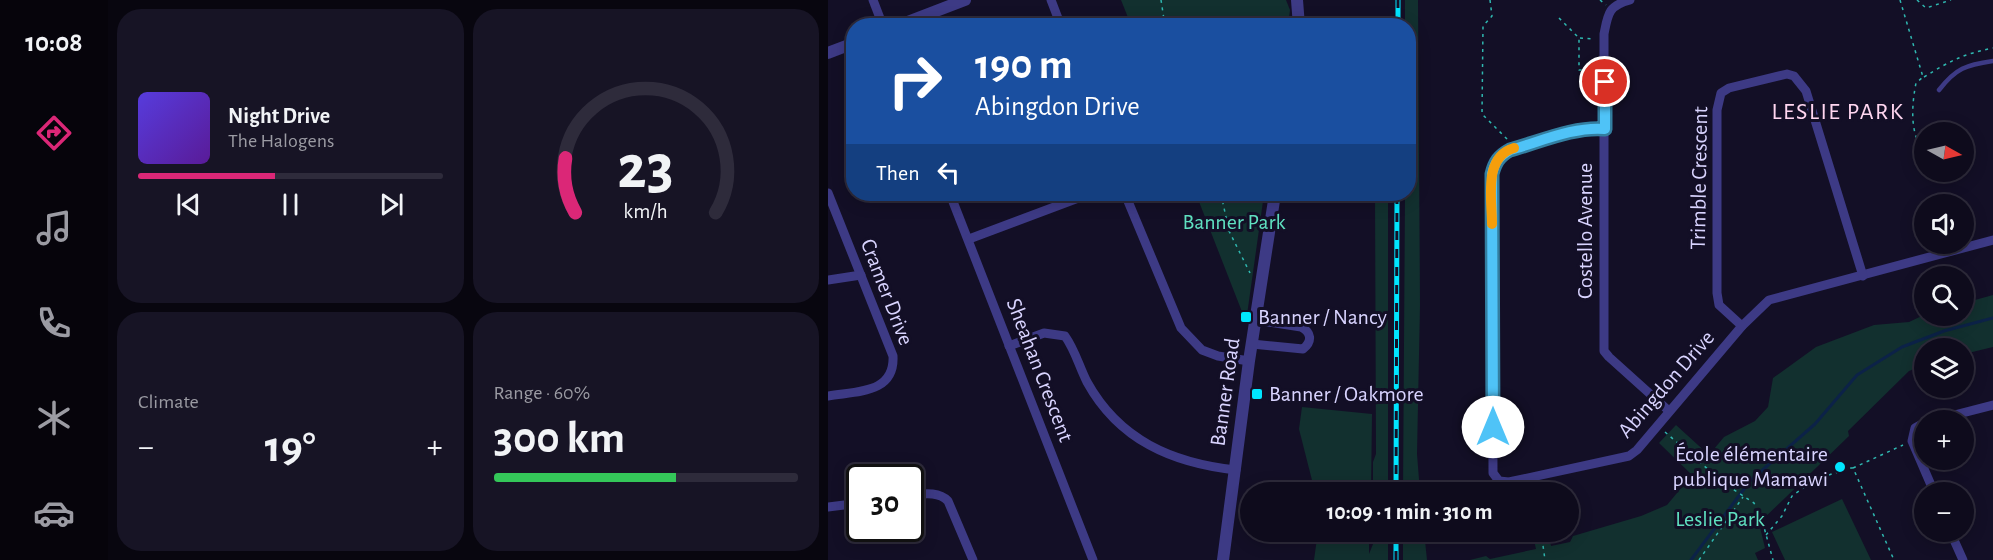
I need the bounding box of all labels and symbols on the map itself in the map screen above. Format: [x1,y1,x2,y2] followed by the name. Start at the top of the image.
[1579,56,1630,107] pin
[1772,100,1904,124] district label: LESLIE PARK
[1687,106,1711,250] street label: Trimble Crescent
[1914,122,1974,182] north arrow
[1574,163,1596,299] street label: Costello Avenue
[1182,211,1286,233] park label: Banner Park
[857,236,917,348] street label: Cramer Drive
[1003,295,1077,445] street label: Sheahan Crescent
[1258,306,1387,328] place label: Banner / Nancy
[1239,310,1253,324] marker: Banner / Nancy
[1614,326,1718,442] street label: Abingdon Drive
[1207,337,1243,447] street label: Banner Road
[1269,383,1424,405] place label: Banner / Oakmore
[1250,387,1264,401] marker: Banner / Oakmore
[1461,395,1525,459] position arrow
[1673,442,1828,490] place label: École élémentaire publique Mamawi
[1833,460,1847,474] marker: École élémentaire publique Mamawi
[846,464,924,542] speed limit sign: 30
[1675,508,1765,530] park label: Leslie Park

